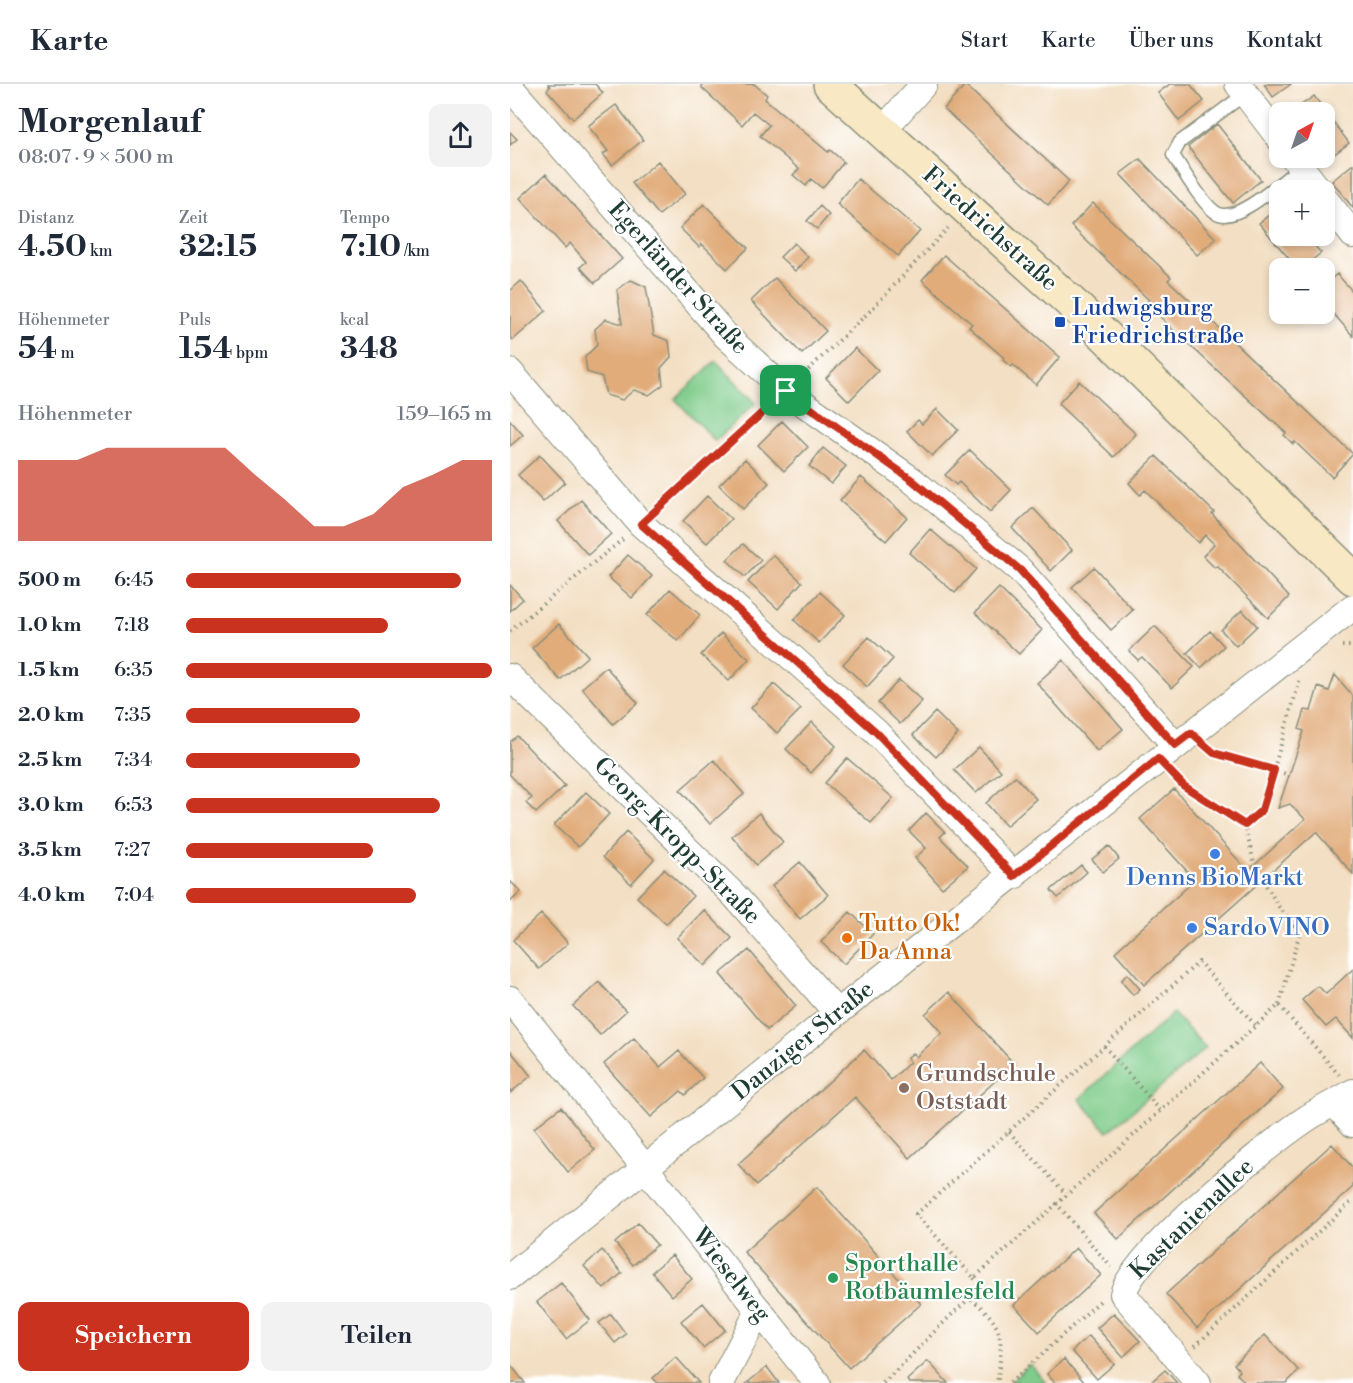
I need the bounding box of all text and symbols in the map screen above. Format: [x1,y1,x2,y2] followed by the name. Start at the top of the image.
[30,24,108,59] text: Karte
[961,28,1008,54] text: Start
[1041,28,1096,54] text: Karte
[1129,28,1214,54] text: Über uns
[1247,28,1323,54] text: Kontakt
[18,102,201,143] text: Morgenlauf
[1269,102,1335,168] north arrow
[1269,102,1335,324] map controls
[429,104,492,167] button: share
[18,145,174,170] text: 08:07 · 9 × 500 m
[916,160,1064,298] street label: Friedrichstraße
[1269,180,1335,246] button: +
[601,195,755,361] street label: Egerländer Straße
[18,208,74,228] text: Distanz
[179,208,208,228] text: Zeit
[340,208,390,228] text: Tempo
[18,228,87,266] text: 4.50
[179,228,257,266] text: 32:15
[340,228,401,266] text: 7:10
[87,241,112,261] text: km
[401,241,430,261] text: /km
[1269,258,1335,324] button: −
[1072,293,1244,351] place label: Ludwigsburg Friedrichstraße
[18,310,110,330] text: Höhenmeter
[179,310,211,330] text: Puls
[340,310,369,330] text: kcal
[1053,315,1067,329] marker: Ludwigsburg Friedrichstraße
[18,330,57,368] text: 54
[179,330,233,368] text: 154
[340,330,398,368] text: 348
[57,343,75,363] text: m
[233,343,268,363] text: bpm
[760,365,811,416] pin
[769,374,802,407] icon: arrive
[18,402,132,427] text: Höhenmeter
[397,402,492,427] text: 159–165 m
[18,568,81,593] text: 500 m
[114,568,154,593] text: 6:45
[18,613,82,638] text: 1.0 km
[114,613,149,638] text: 7:18
[18,658,79,683] text: 1.5 km
[114,658,153,683] text: 6:35
[18,703,84,728] text: 2.0 km
[114,703,151,728] text: 7:35
[18,748,82,773] text: 2.5 km
[114,748,152,773] text: 7:34
[587,751,767,931] street label: Georg-Kropp-Straße
[18,793,84,818] text: 3.0 km
[114,793,153,818] text: 6:53
[18,838,82,863] text: 3.5 km
[114,838,150,863] text: 7:27
[1208,847,1222,861] marker: Denns BioMarkt
[1126,863,1304,893] place label: Denns BioMarkt
[18,883,85,908] text: 4.0 km
[114,883,154,908] text: 7:04
[859,909,960,967] place label: Tutto Ok! Da Anna
[1204,913,1330,943] place label: SardoVINO
[1185,921,1199,935] marker: SardoVINO
[840,931,854,945] marker: Tutto Ok! Da Anna
[726,974,880,1108] street label: Danziger Straße
[916,1059,1056,1117] place label: Grundschule Oststadt
[897,1081,911,1095] marker: Grundschule Oststadt
[1123,1152,1261,1286] street label: Kastanienallee
[684,1221,778,1329] street label: Wieselweg
[845,1249,1015,1307] place label: Sporthalle Rotbäumlesfeld
[826,1271,840,1285] marker: Sporthalle Rotbäumlesfeld
[18,1302,249,1371] button: Speichern
[261,1302,492,1371] button: Teilen

